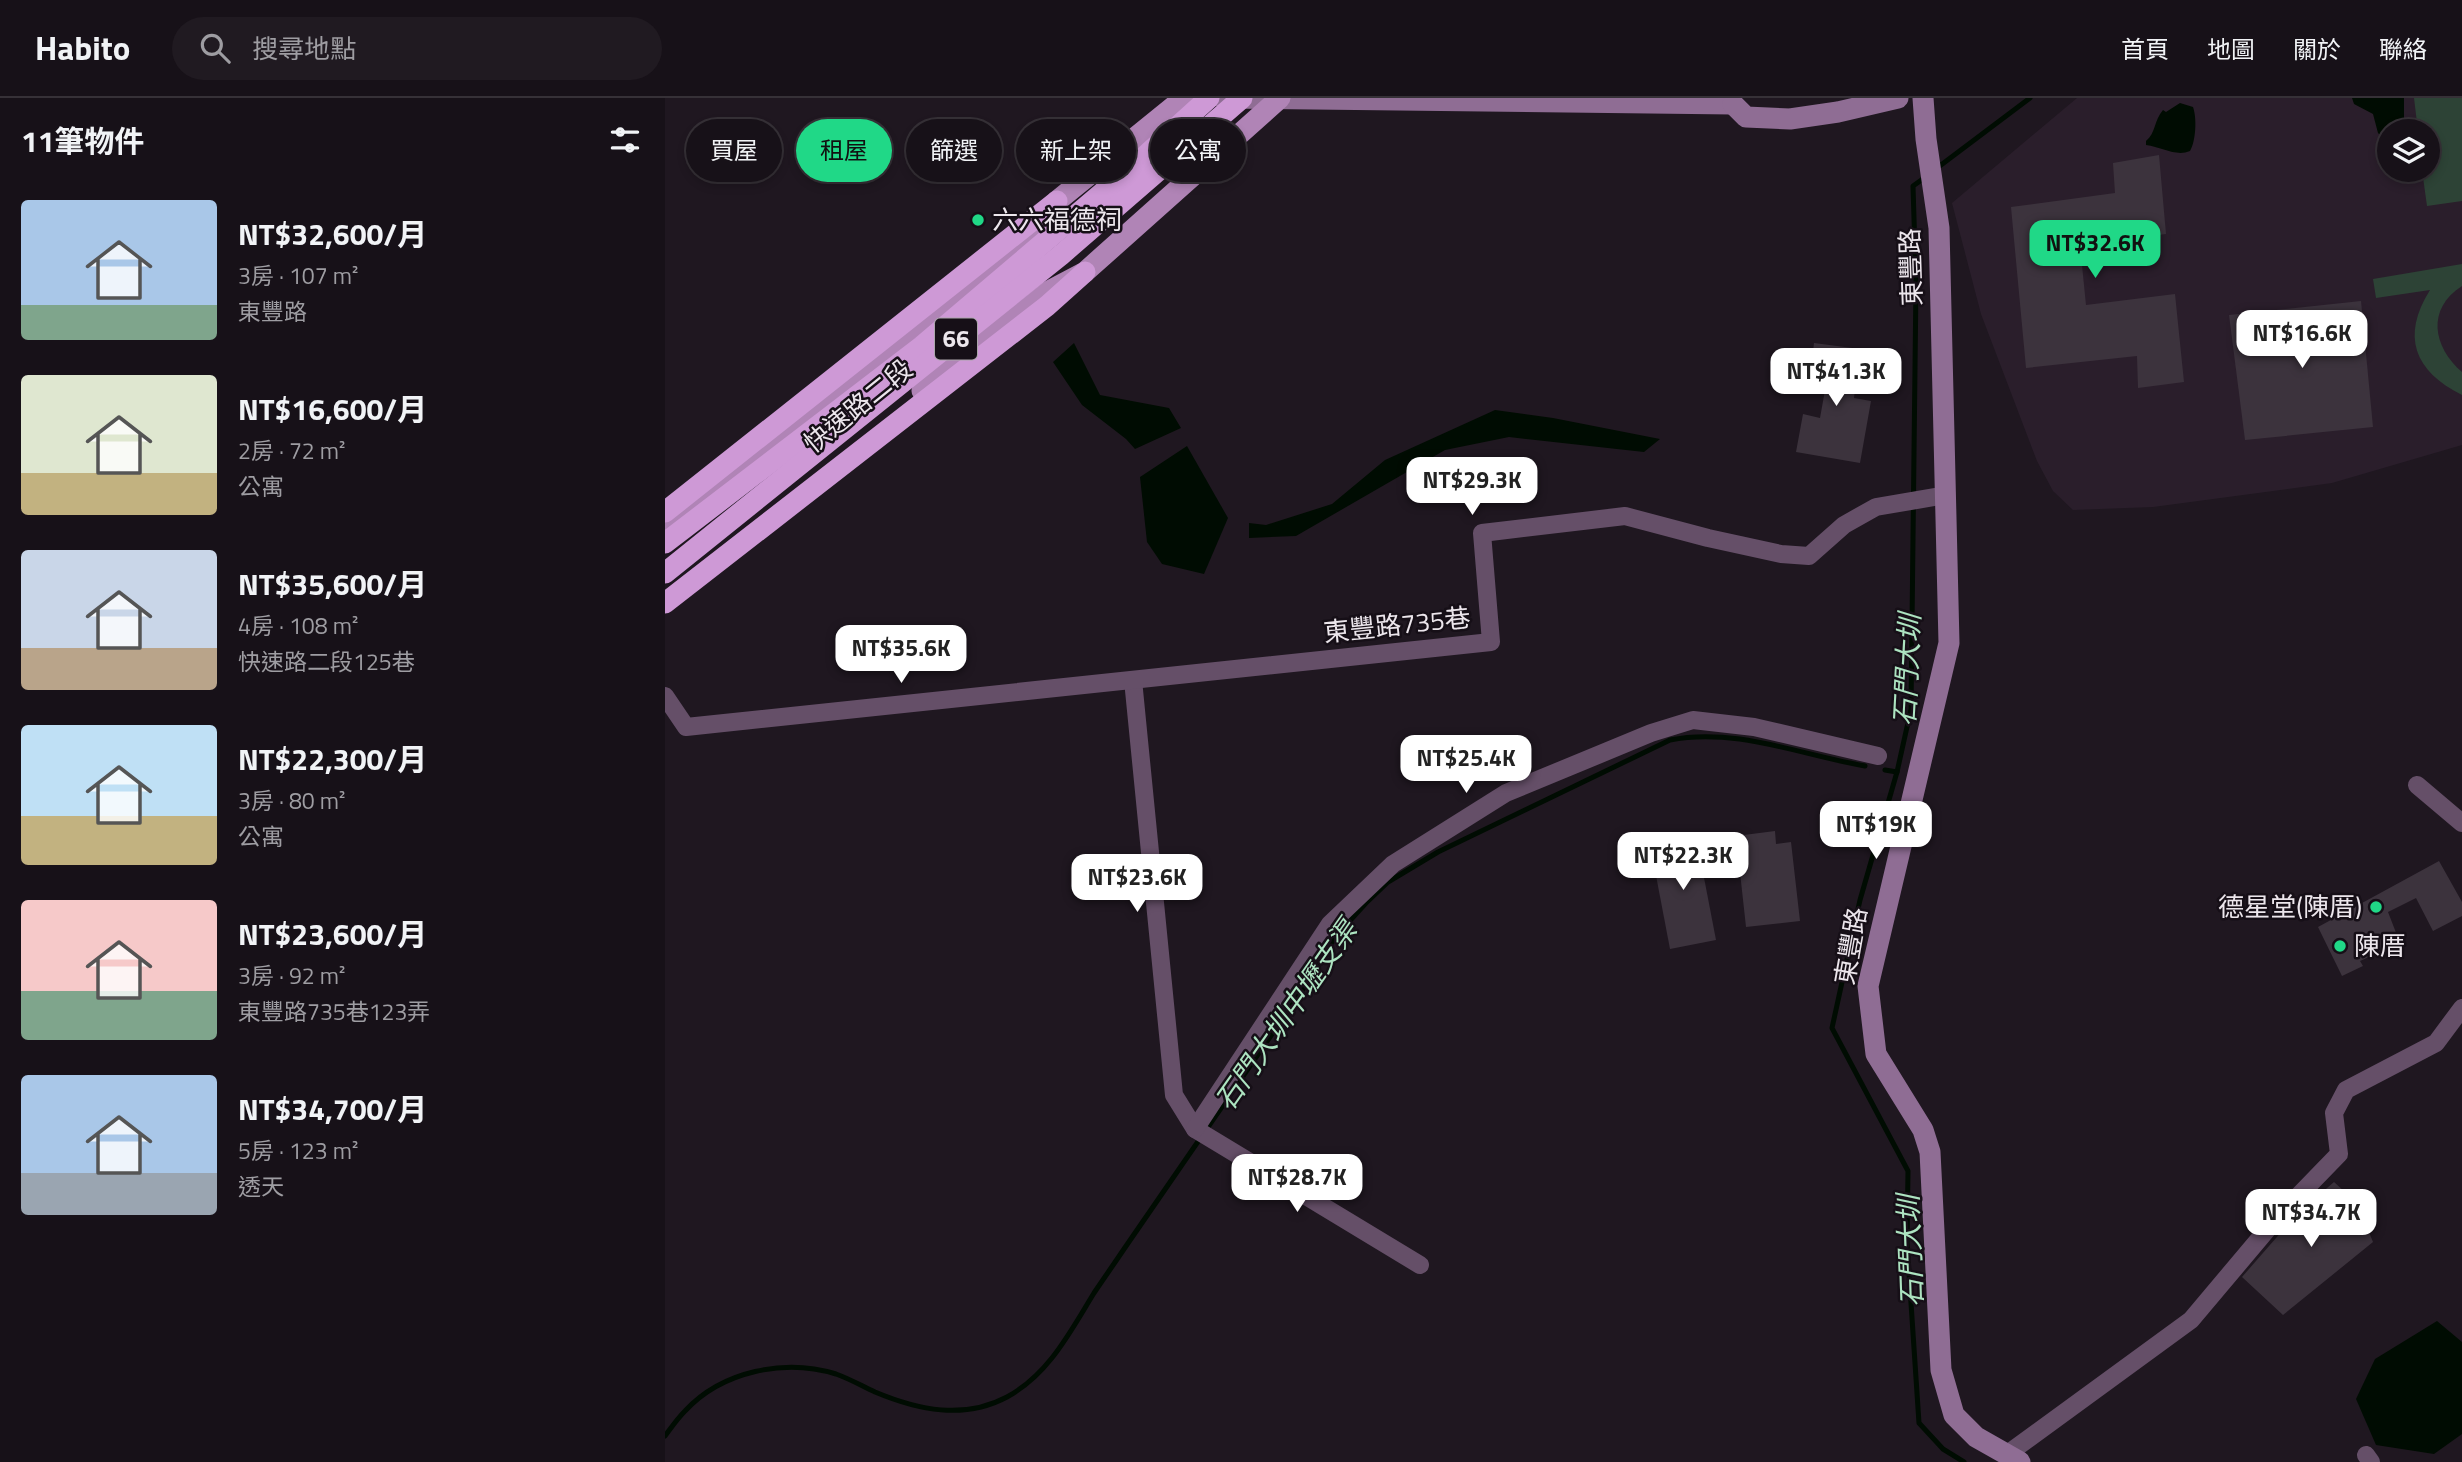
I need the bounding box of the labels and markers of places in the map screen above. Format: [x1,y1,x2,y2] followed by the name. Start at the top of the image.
[992,200,1122,239] place label: 六六福德祠
[970,212,986,228] marker: 六六福德祠
[2023,220,2167,280] pin: NT$32.6K
[2230,310,2374,370] pin: NT$16.6K
[1764,348,1908,408] pin: NT$41.3K
[1400,458,1544,517] pin: NT$29.3K
[829,626,973,685] pin: NT$35.6K
[1394,736,1538,795] pin: NT$25.4K
[1819,802,1933,861] pin: NT$19K
[1611,832,1755,892] pin: NT$22.3K
[1065,854,1209,914] pin: NT$23.6K
[2218,887,2362,926] place label: 德星堂(陳厝)
[2368,899,2384,915] marker: 德星堂(陳厝)
[2354,926,2406,965] place label: 陳厝
[2332,938,2348,954] marker: 陳厝
[1225,1154,1369,1214] pin: NT$28.7K
[2239,1190,2383,1249] pin: NT$34.7K

